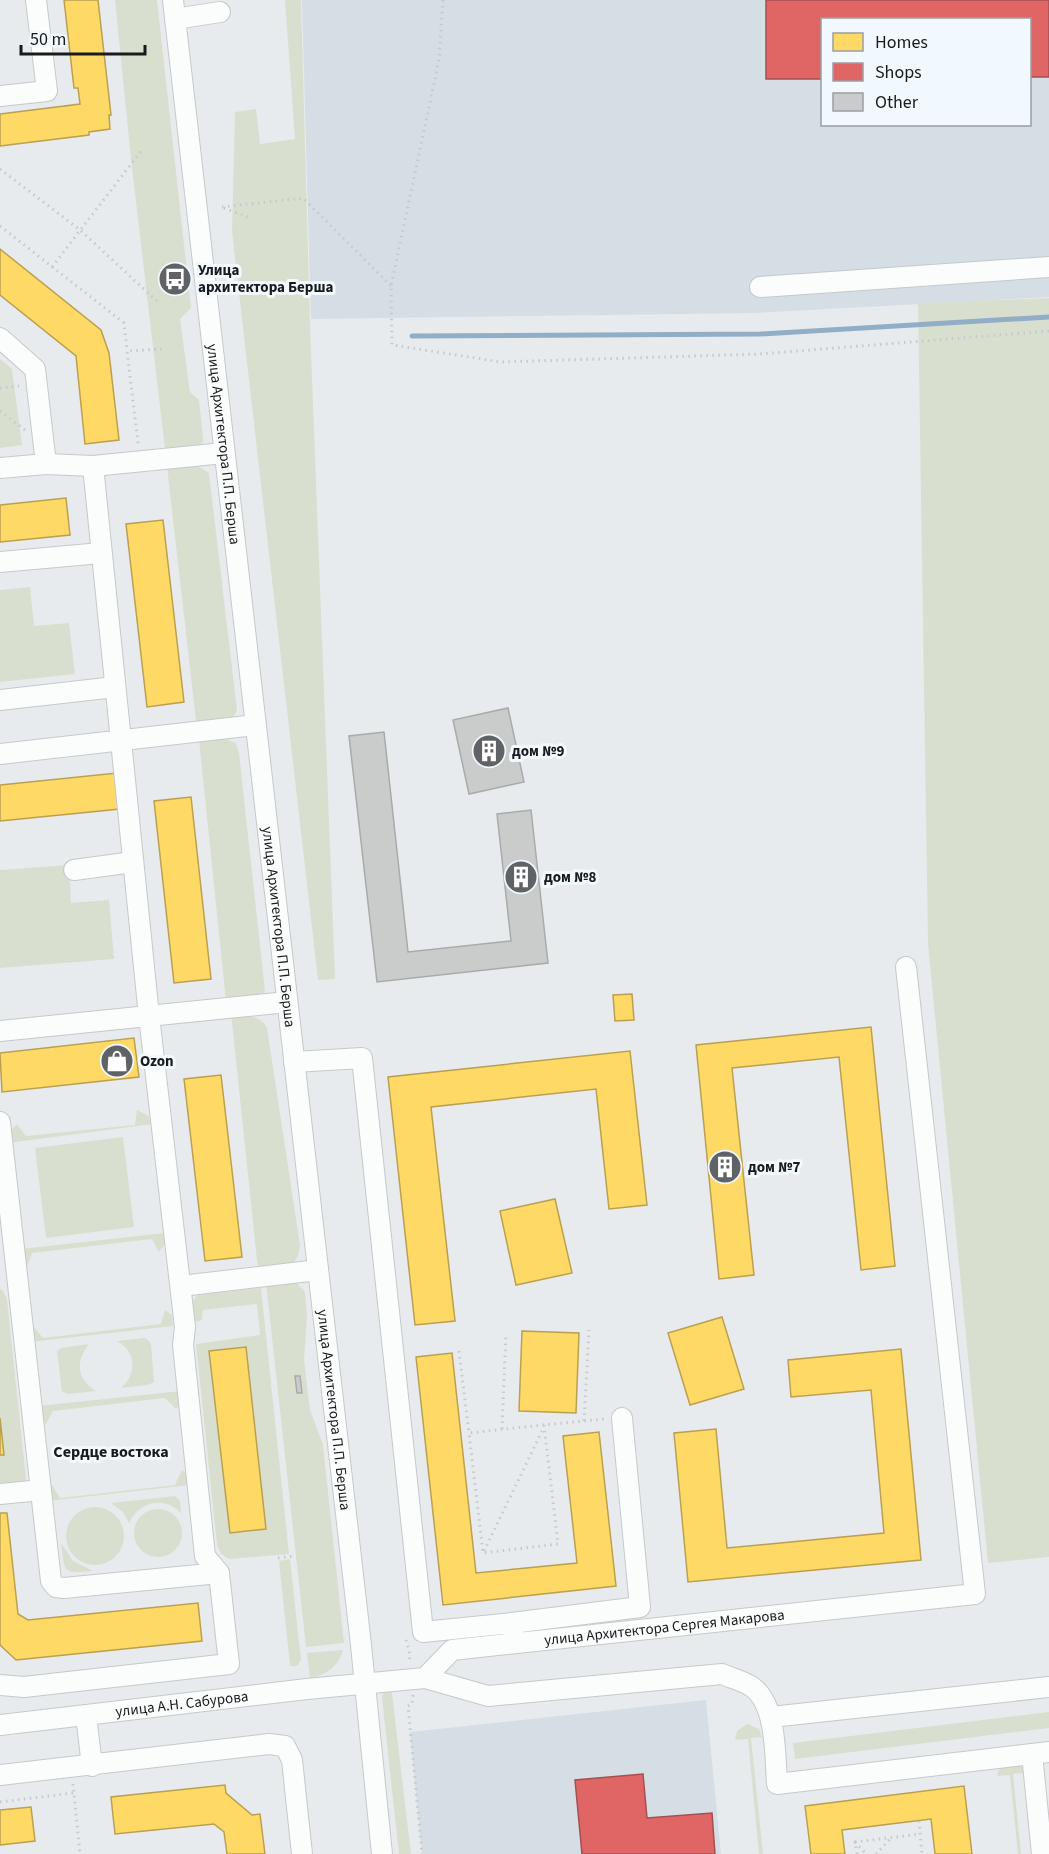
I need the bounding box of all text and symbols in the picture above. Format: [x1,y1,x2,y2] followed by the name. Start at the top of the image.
[21,18,146,56] scale bar
[821,18,1031,126] legend
[30,27,66,52] text: 50 m
[875,30,928,55] text: Homes
[875,60,922,85] text: Shops
[875,90,919,115] text: Other
[198,260,333,298] place label: Улица архитектора Берша
[157,261,193,297] bus stop icon: Улица архитектора Берша
[201,343,245,546] street label: улица Архитектора П.П. Берша
[471,733,507,769] building icon: дом №9
[512,741,564,762] place label: дом №9
[257,826,300,1028] street label: улица Архитектора П.П. Берша
[503,859,539,895] building icon: дом №8
[544,867,596,888] place label: дом №8
[99,1043,135,1079] shop icon: Ozon
[140,1051,174,1072] place label: Ozon
[707,1149,743,1185] building icon: дом №7
[748,1157,800,1178] place label: дом №7
[312,1308,356,1511] street label: улица Архитектора П.П. Берша
[53,1441,169,1463] district label: Сердце востока
[543,1604,786,1651] street label: улица Архитектора Сергея Макарова
[114,1686,249,1722] street label: улица А.Н. Сабурова

